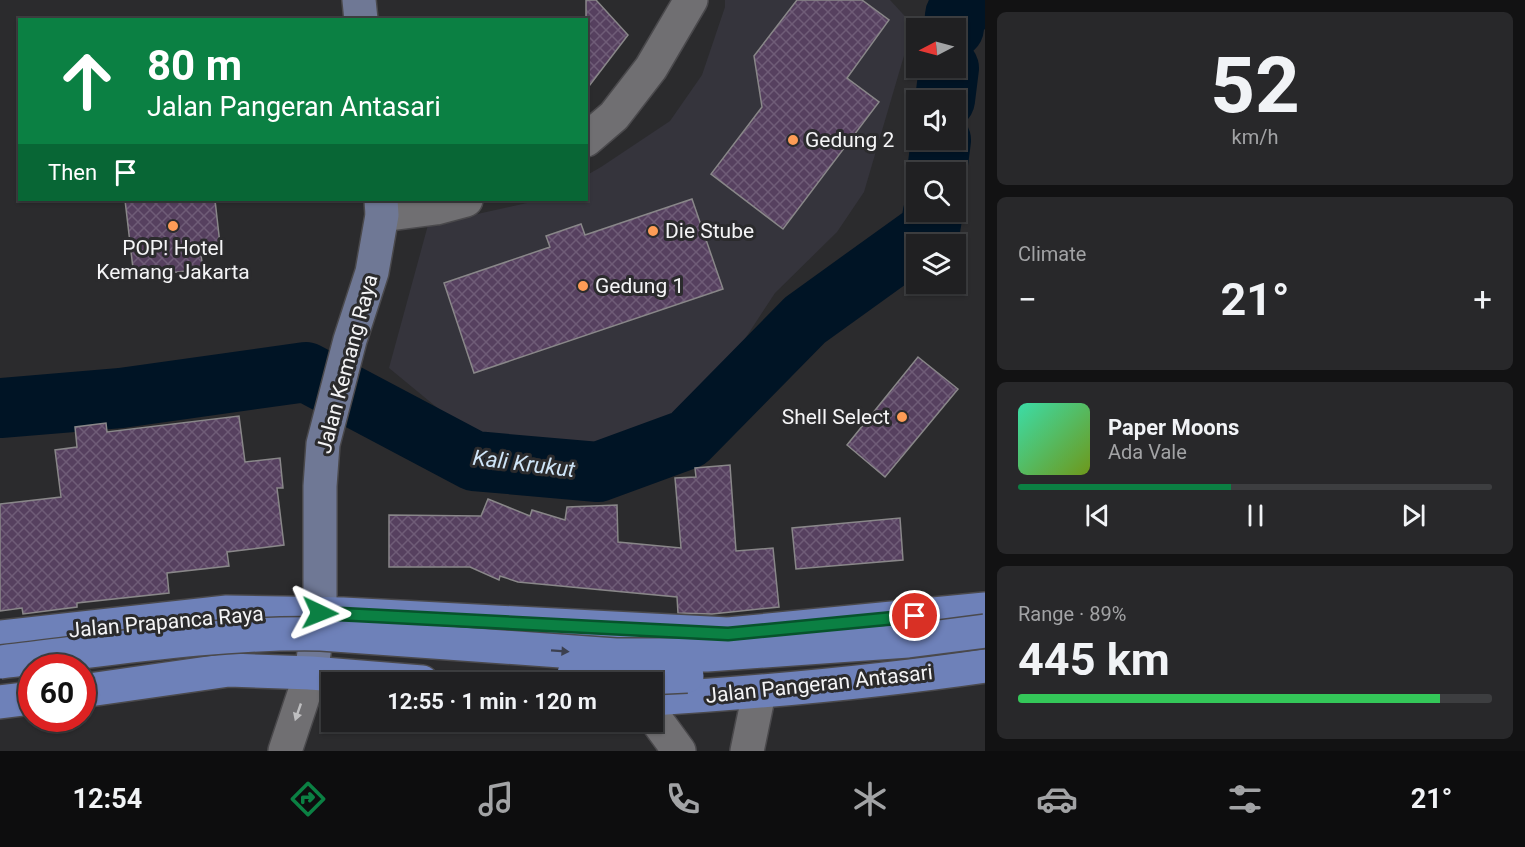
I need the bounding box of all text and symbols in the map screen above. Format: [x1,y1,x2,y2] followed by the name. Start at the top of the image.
[906,18,966,78] north arrow
[906,18,966,294] map controls
[1210,40,1300,131] text: 52
[147,41,242,90] text: 80 m
[48,42,126,120] icon: ahead
[906,90,966,150] button: sound
[147,91,441,123] text: Jalan Pangeran Antasari
[1232,125,1278,149] text: km/h
[805,128,894,152] place label: Gedung 2
[786,133,800,147] marker: Gedung 2
[109,156,142,189] icon: arrive
[48,160,97,185] text: Then
[906,162,966,222] button: search
[166,219,180,233] marker: POP! Hotel Kemang Jakarta
[665,219,754,243] place label: Die Stube
[646,224,660,238] marker: Die Stube
[906,234,966,294] button: layers
[96,236,250,284] place label: POP! Hotel Kemang Jakarta
[1018,242,1086,266] text: Climate
[312,272,382,456] street label: Jalan Kemang Raya
[1220,273,1290,326] text: 21°
[595,274,684,298] place label: Gedung 1
[576,279,590,293] marker: Gedung 1
[1018,280,1037,319] text: −
[1473,280,1492,319] text: +
[782,405,890,429] place label: Shell Select
[895,410,909,424] marker: Shell Select
[1108,415,1239,440] text: Paper Moons
[1108,440,1187,464] text: Ada Vale
[471,445,577,482] water label: Kali Krukut
[1081,499,1114,532] icon: previous
[1239,499,1272,532] icon: pause
[1397,499,1430,532] icon: next
[288,581,352,645] position arrow
[889,590,940,641] pin
[898,599,931,632] icon: arrive
[68,602,264,642] street label: Jalan Prapanca Raya
[1018,602,1126,626] text: Range · 89%
[1018,633,1170,686] text: 445 km
[551,647,570,656] one-way arrow
[18,654,96,732] speed limit sign: 60
[704,660,934,708] street label: Jalan Pangeran Antasari
[387,689,597,714] text: 12:55 · 1 min · 120 m
[292,703,302,721] one-way arrow
[287,778,329,820] icon: directions
[475,778,517,820] icon: music
[662,778,704,820] icon: phone
[849,778,891,820] icon: climate
[1036,778,1078,820] icon: car
[1224,778,1266,820] icon: filters
[73,783,142,815] text: 12:54
[1411,783,1452,815] text: 21°

